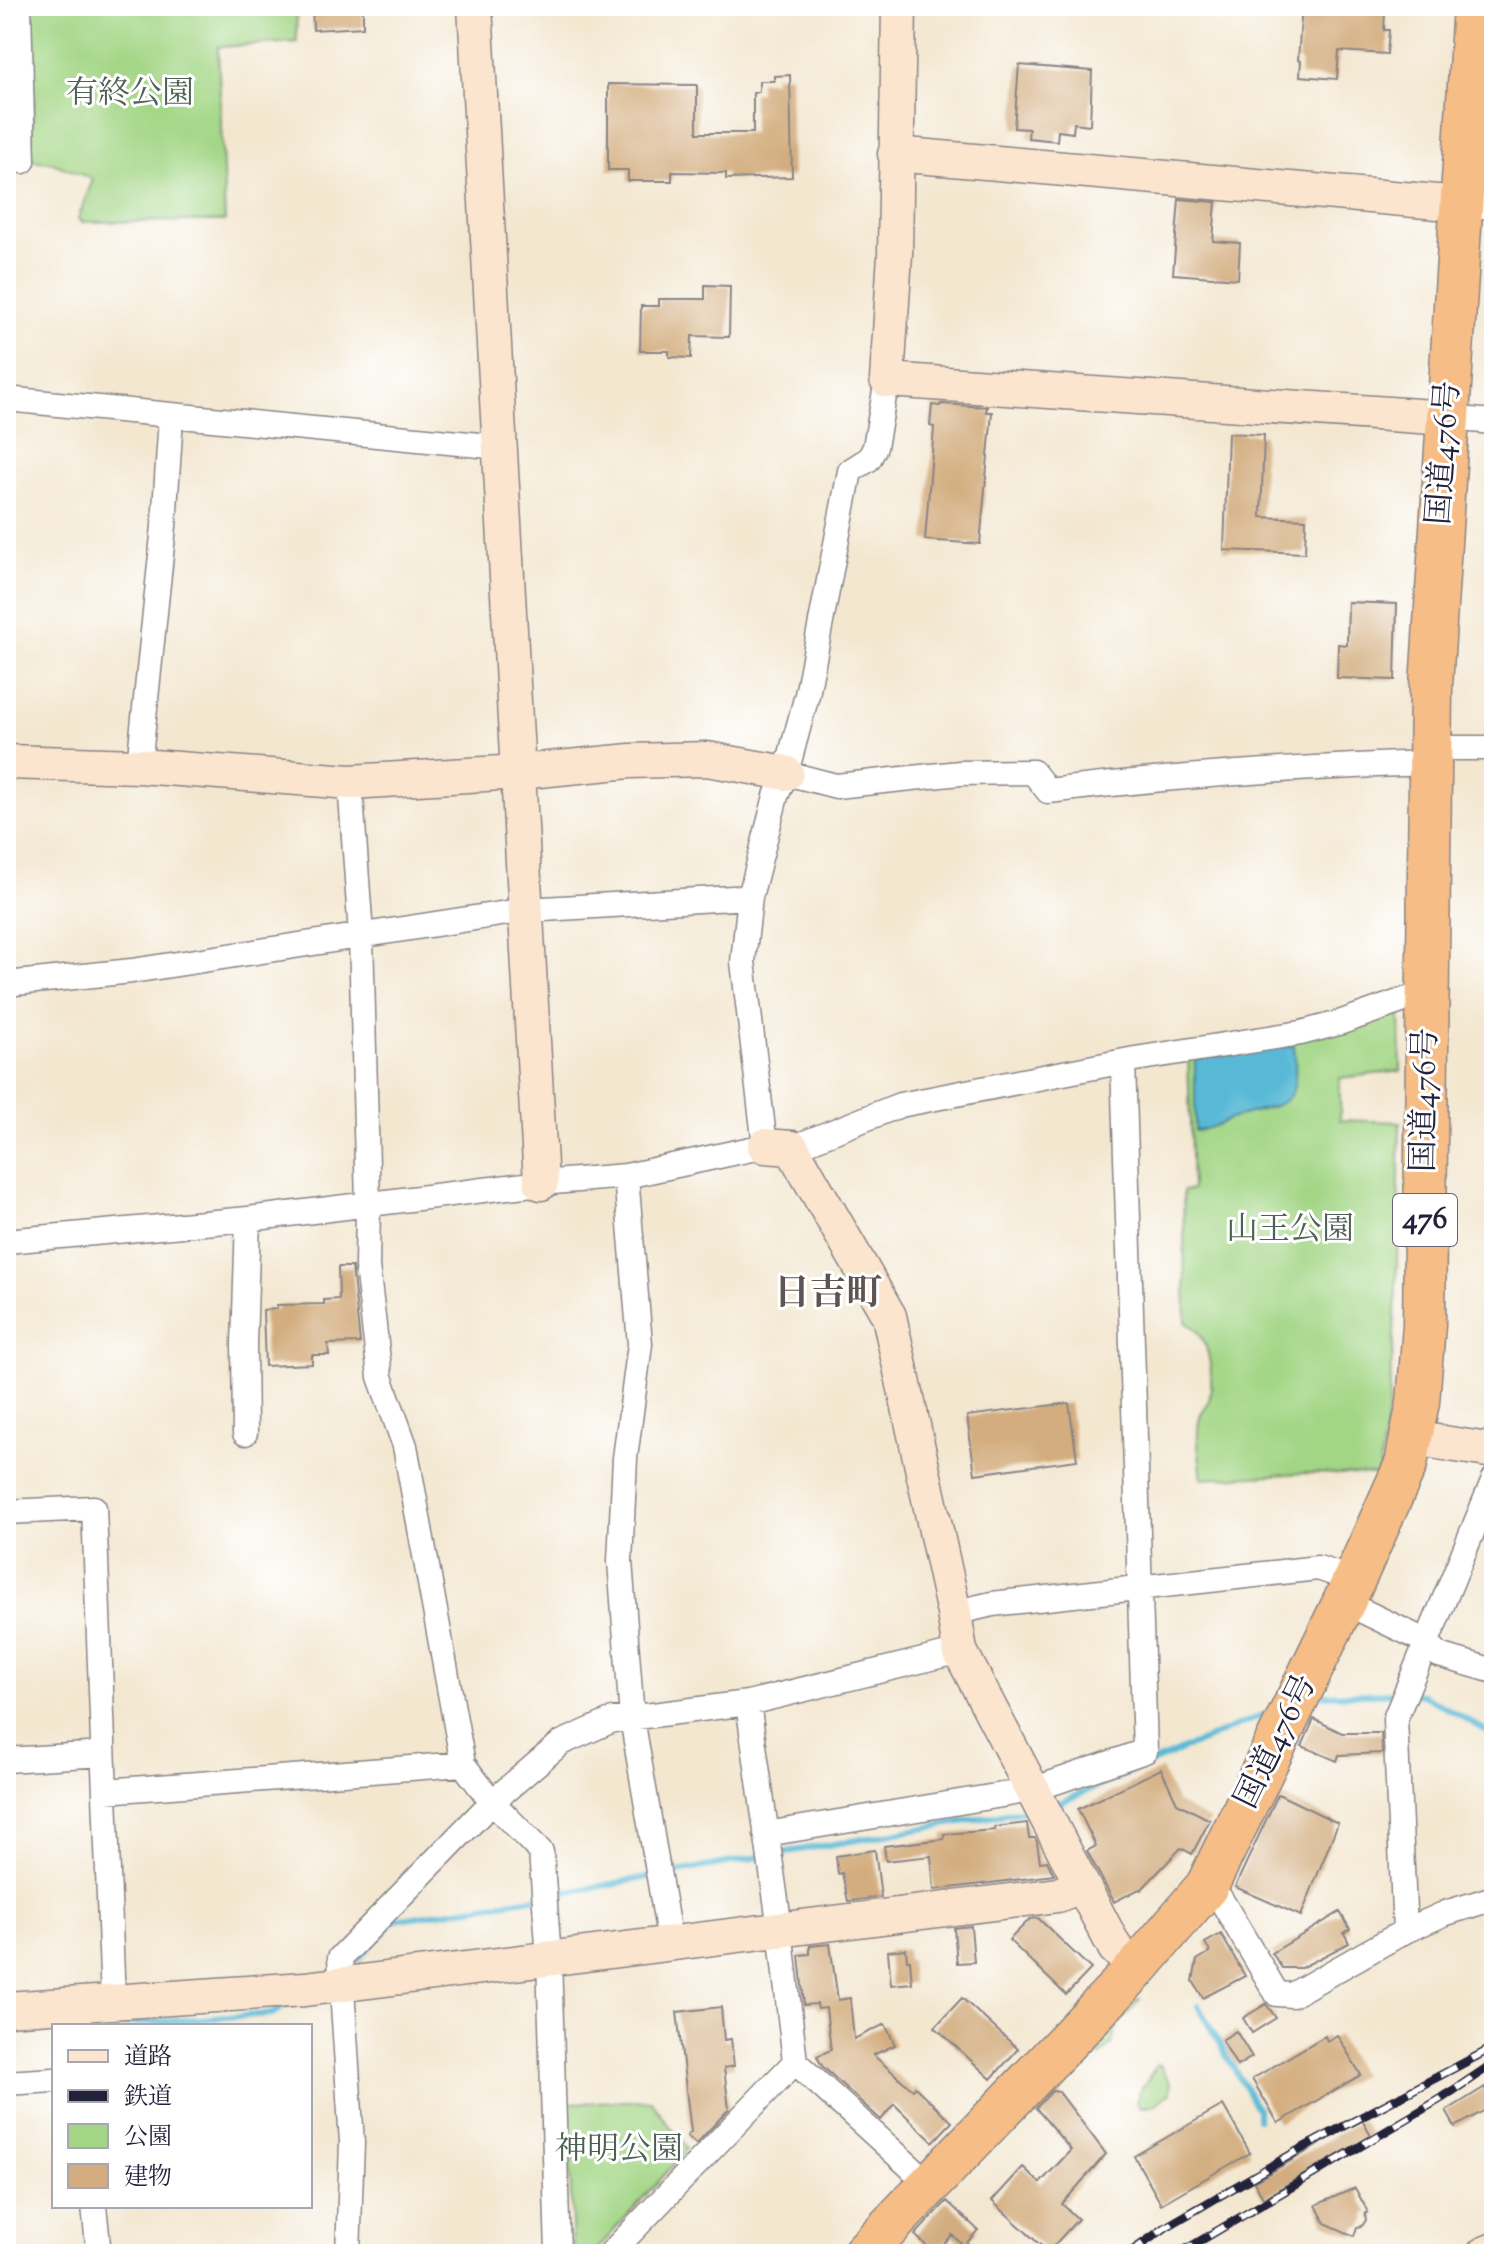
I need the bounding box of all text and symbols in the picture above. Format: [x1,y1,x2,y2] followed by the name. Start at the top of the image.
[66,72,194,118] park label: 有終公園
[1417,380,1473,526] street label: 国道476号
[1402,1028,1450,1172] street label: 国道476号
[1393,1194,1457,1246] road number: 476
[1226,1208,1354,1254] park label: 山王公園
[774,1269,882,1321] district label: 日吉町
[1225,1667,1329,1817] street label: 国道476号
[52,2024,312,2208] legend
[124,2041,172,2075] text: 道路
[124,2081,172,2115] text: 鉄道
[124,2121,172,2155] text: 公園
[555,2128,683,2174] park label: 神明公園
[124,2161,172,2195] text: 建物

